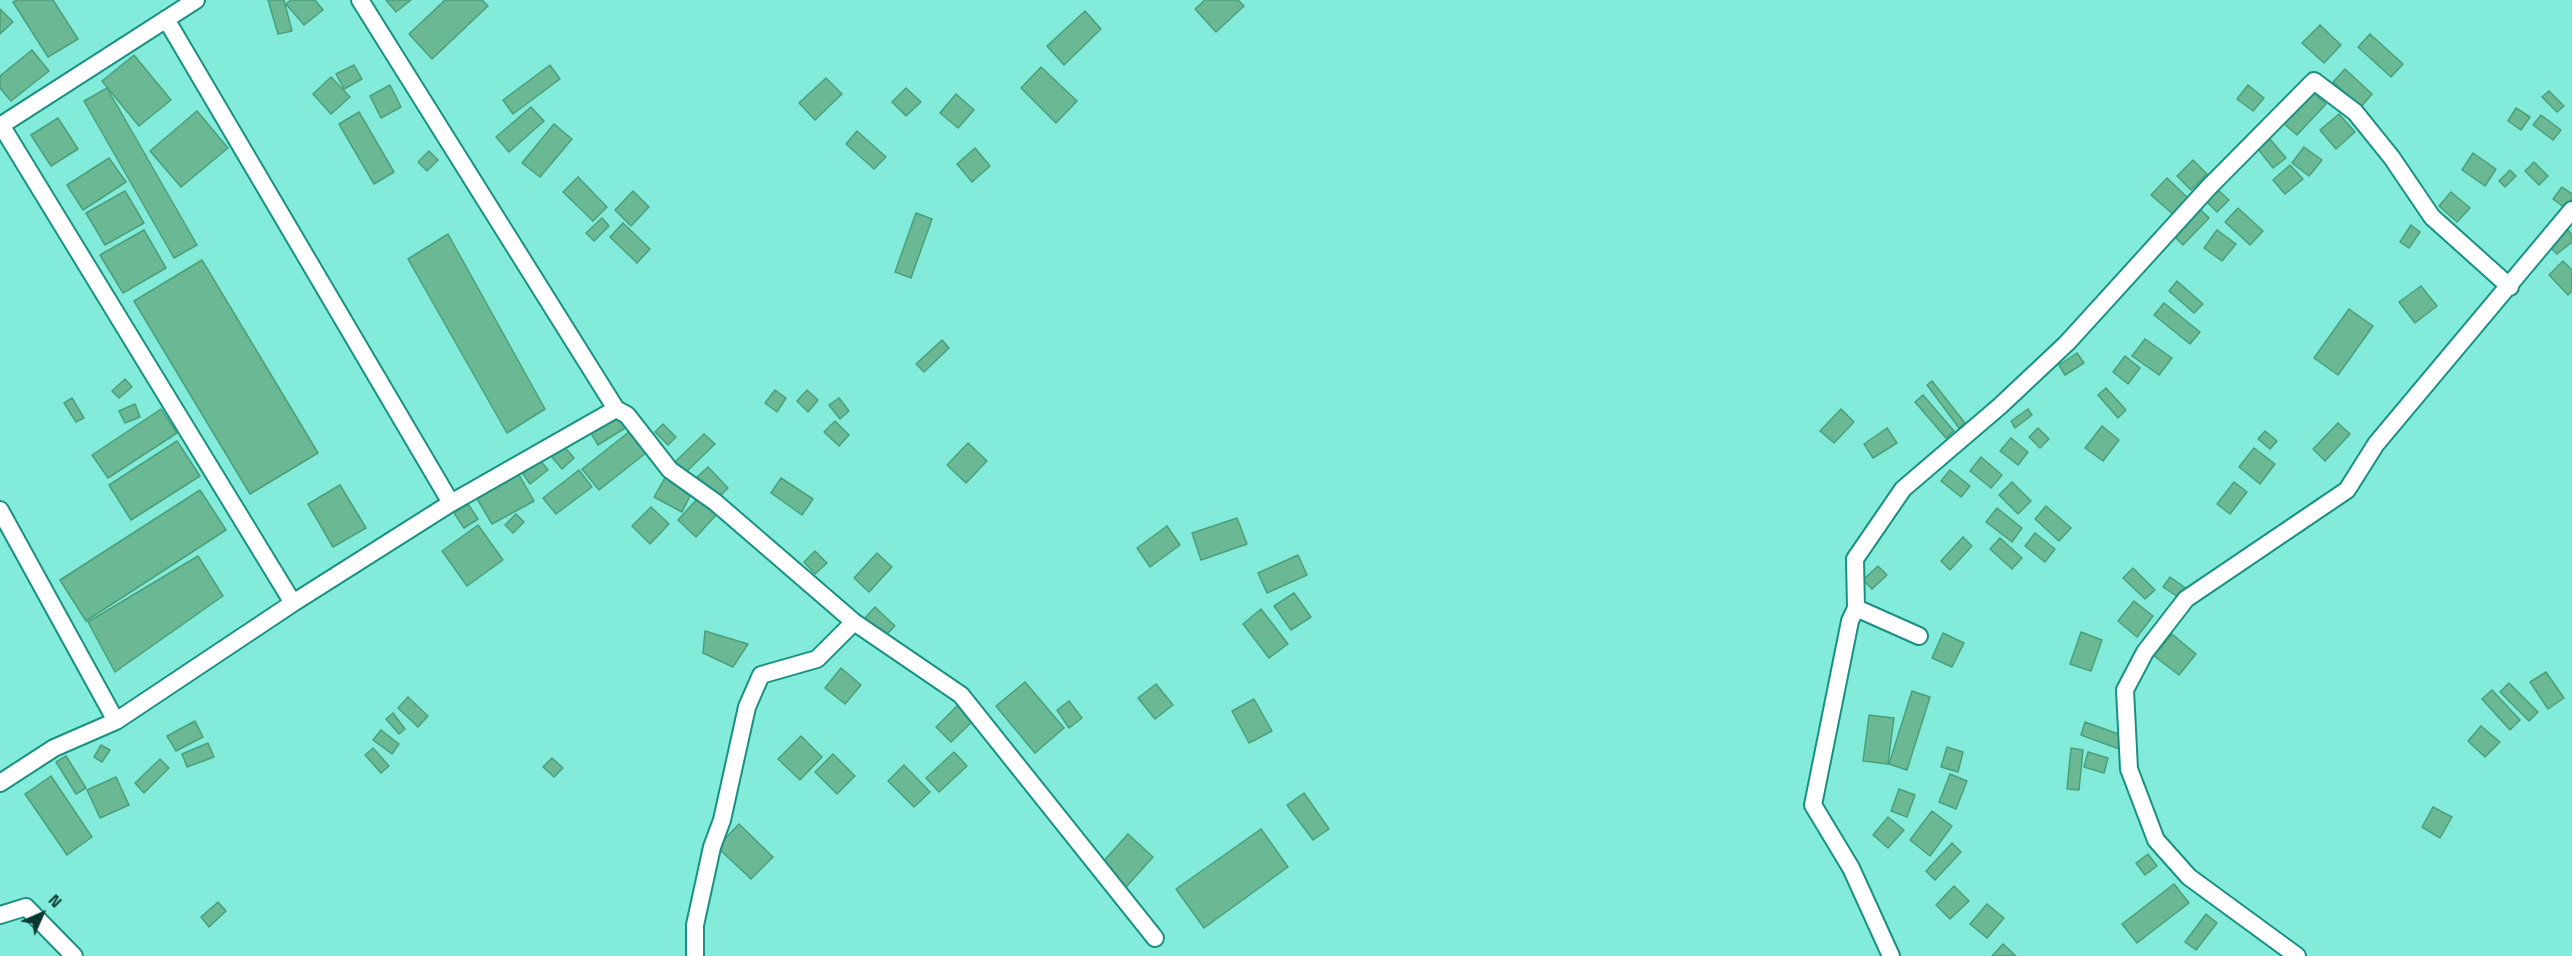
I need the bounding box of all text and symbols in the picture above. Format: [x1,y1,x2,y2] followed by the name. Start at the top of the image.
[12,884,72,944] north arrow
[44,890,66,912] text: N

